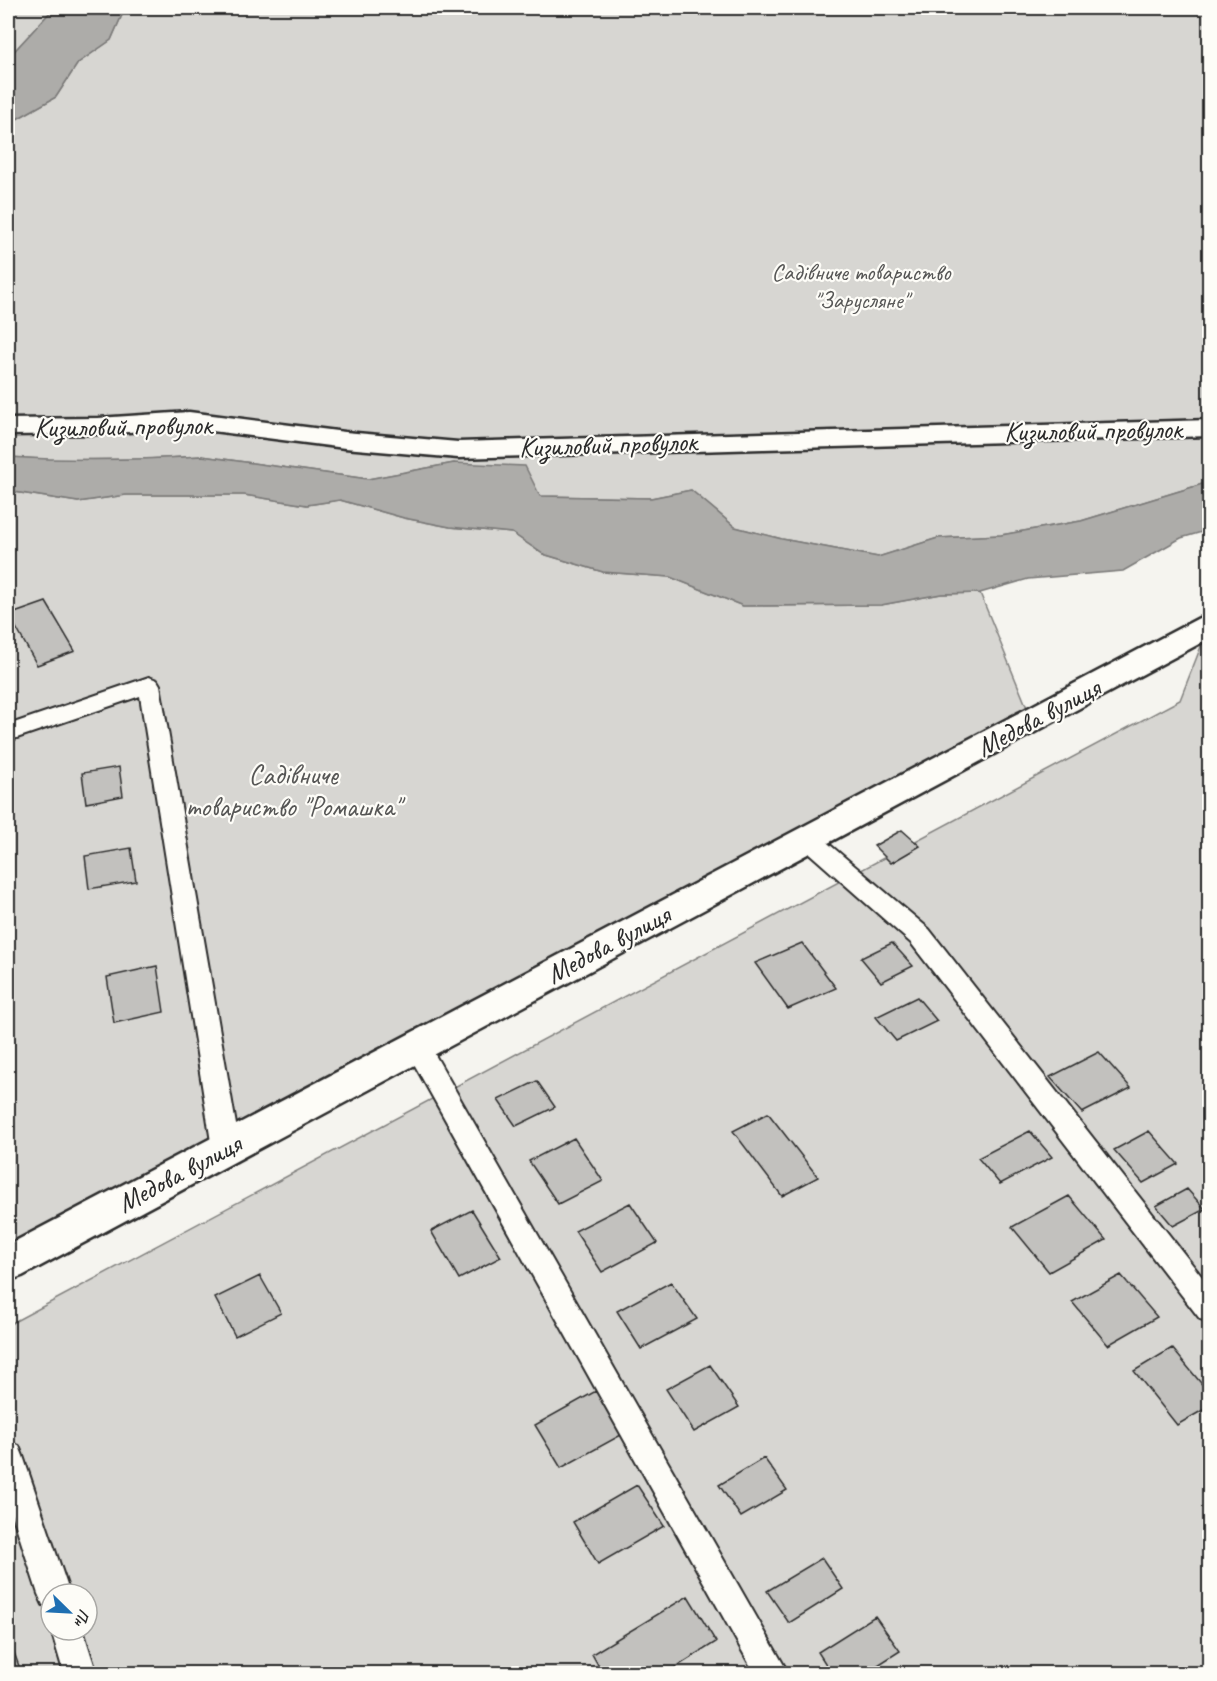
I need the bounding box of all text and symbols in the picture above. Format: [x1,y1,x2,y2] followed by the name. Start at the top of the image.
[772,257,952,315] park label: Садівниче товариство "Зарусляне"
[34,407,215,446] street label: Кизиловий провулок
[1004,411,1185,450] street label: Кизиловий провулок
[518,423,700,466] street label: Кизиловий провулок
[970,669,1108,764] street label: Медова вулиця
[186,757,406,824] park label: Садівниче товариство "Ромашка"
[540,896,678,991] street label: Медова вулиця
[111,1125,249,1220] street label: Медова вулиця
[39,1582,99,1642] north arrow
[69,1606,94,1630] text: Пн

